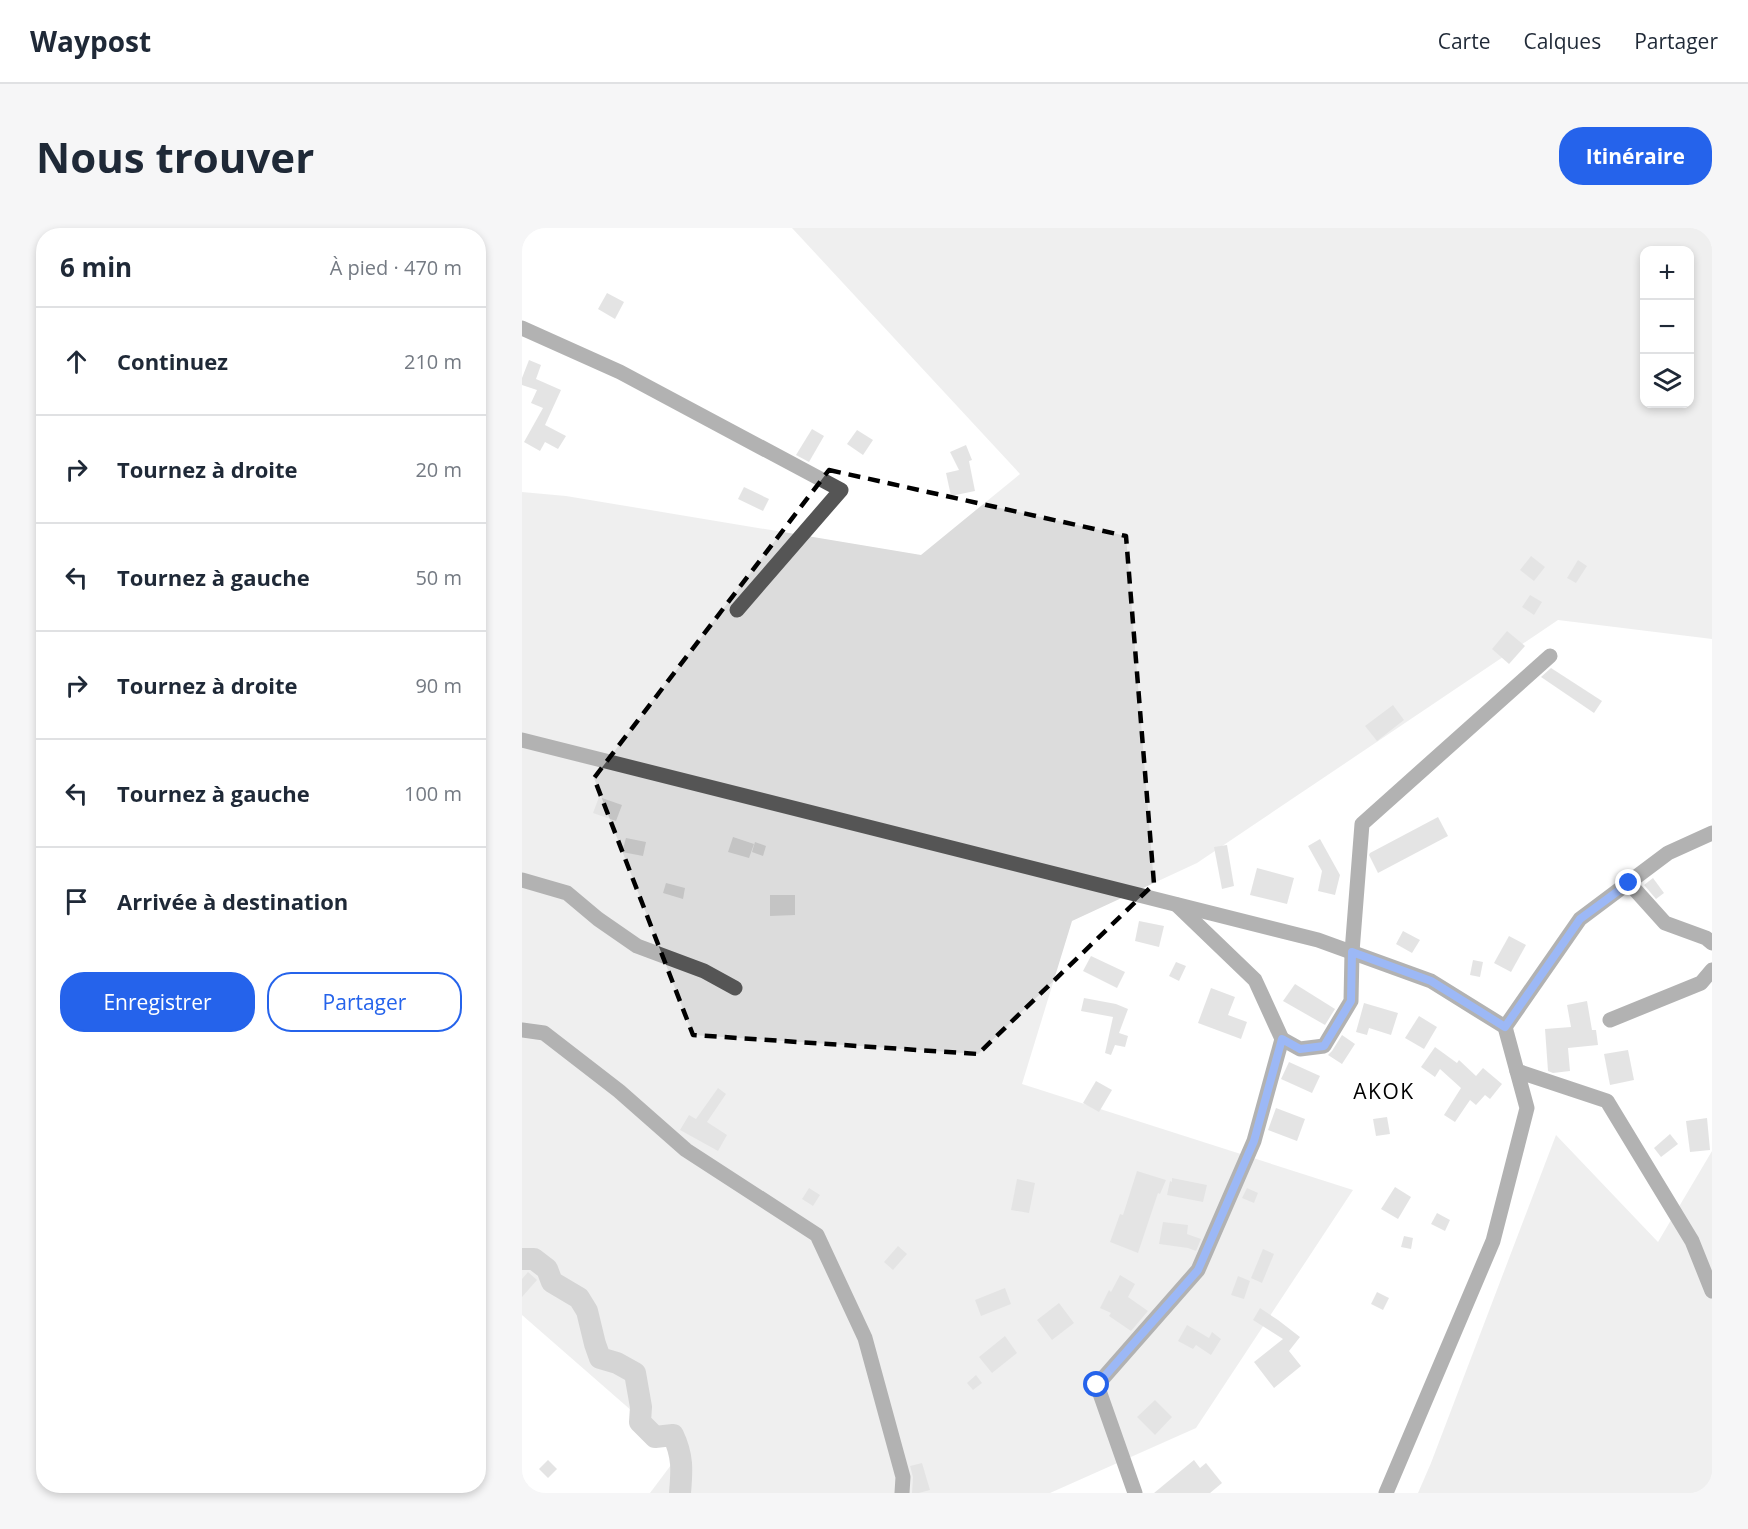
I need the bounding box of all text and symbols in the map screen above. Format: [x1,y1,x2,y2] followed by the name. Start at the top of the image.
[30,22,151,60] text: Waypost
[1438,27,1490,55] text: Carte
[1523,27,1601,55] text: Calques
[1634,27,1718,55] text: Partager
[1559,127,1712,185] button: Itinéraire
[36,128,314,185] text: Nous trouver
[1640,246,1694,408] map controls
[1640,246,1694,300] button: +
[60,249,132,285] text: 6 min
[330,254,462,281] text: À pied · 470 m
[1640,300,1694,354] button: −
[60,345,93,378] icon: ahead
[117,346,228,376] text: Continuez
[404,348,462,375] text: 210 m
[1640,354,1694,408] button: layers
[60,453,93,486] icon: right
[117,454,298,484] text: Tournez à droite
[415,456,462,483] text: 20 m
[60,561,93,594] icon: left
[117,562,310,592] text: Tournez à gauche
[415,564,462,591] text: 50 m
[60,669,93,702] icon: right
[117,670,298,700] text: Tournez à droite
[415,672,462,699] text: 90 m
[60,777,93,810] icon: left
[117,778,310,808] text: Tournez à gauche
[404,780,462,807] text: 100 m
[1615,869,1641,895] route end
[60,885,93,918] icon: arrive
[117,886,348,916] text: Arrivée à destination
[60,972,255,1032] button: Enregistrer
[267,972,462,1032] button: Partager
[1353,1077,1415,1105] district label: AKOK
[1083,1371,1109,1397] route start

